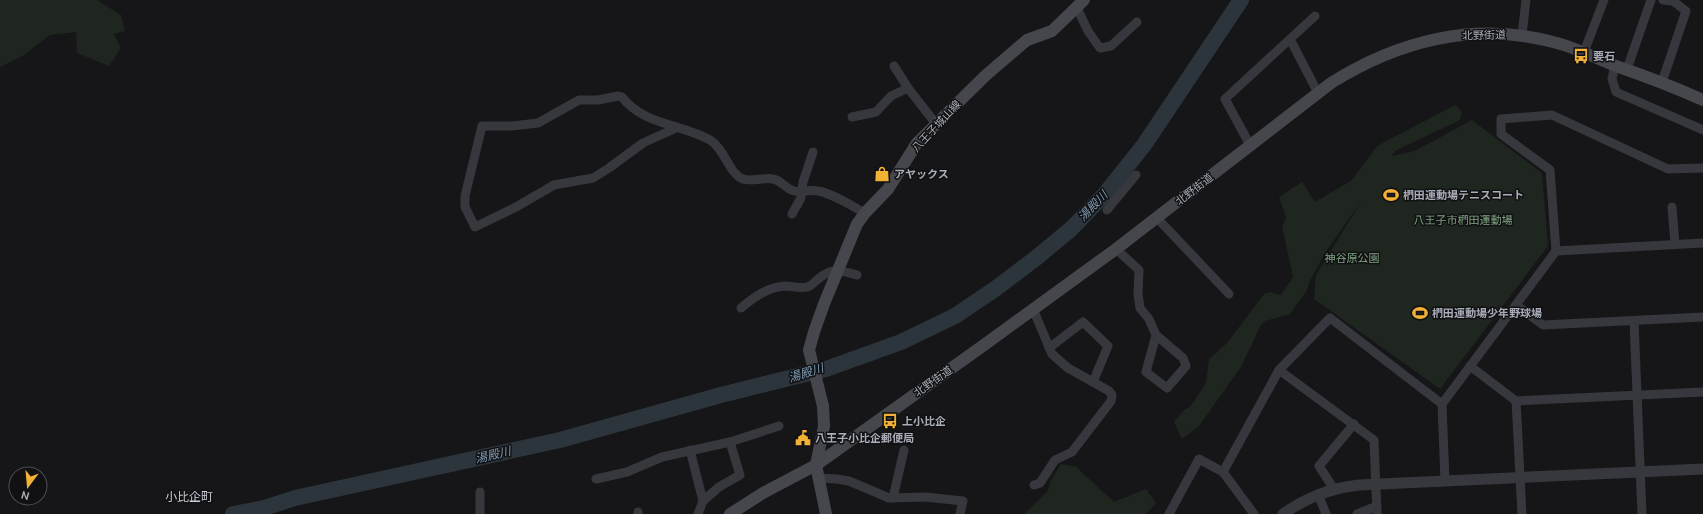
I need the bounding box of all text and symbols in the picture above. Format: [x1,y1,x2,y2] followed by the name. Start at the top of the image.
[1462,29,1506,41] street label: 北野街道
[1572,47,1590,65] bus stop icon: 要石
[1593,50,1615,62] place label: 要石
[909,98,963,154] street label: 八王子城山線
[873,165,891,183] shop icon: アヤックス
[894,168,949,180] place label: アヤックス
[1173,171,1215,207] street label: 北野街道
[1382,186,1400,204] sports icon: 椚田運動場テニスコート
[1075,187,1111,223] water label: 湯殿川
[1403,189,1524,201] place label: 椚田運動場テニスコート
[1414,214,1513,226] park label: 八王子市椚田運動場
[1325,252,1380,264] park label: 神谷原公園
[1411,304,1429,322] sports icon: 椚田運動場少年野球場
[1432,307,1542,319] place label: 椚田運動場少年野球場
[787,360,827,384] water label: 湯殿川
[912,363,954,399] street label: 北野街道
[881,412,899,430] bus stop icon: 上小比企
[902,415,946,427] place label: 上小比企
[794,429,812,447] public building icon: 八王子小比企郵便局
[815,432,914,444] place label: 八王子小比企郵便局
[474,444,514,465] water label: 湯殿川
[8,466,48,506] north arrow
[20,489,31,503] text: N
[165,490,213,503] district label: 小比企町

